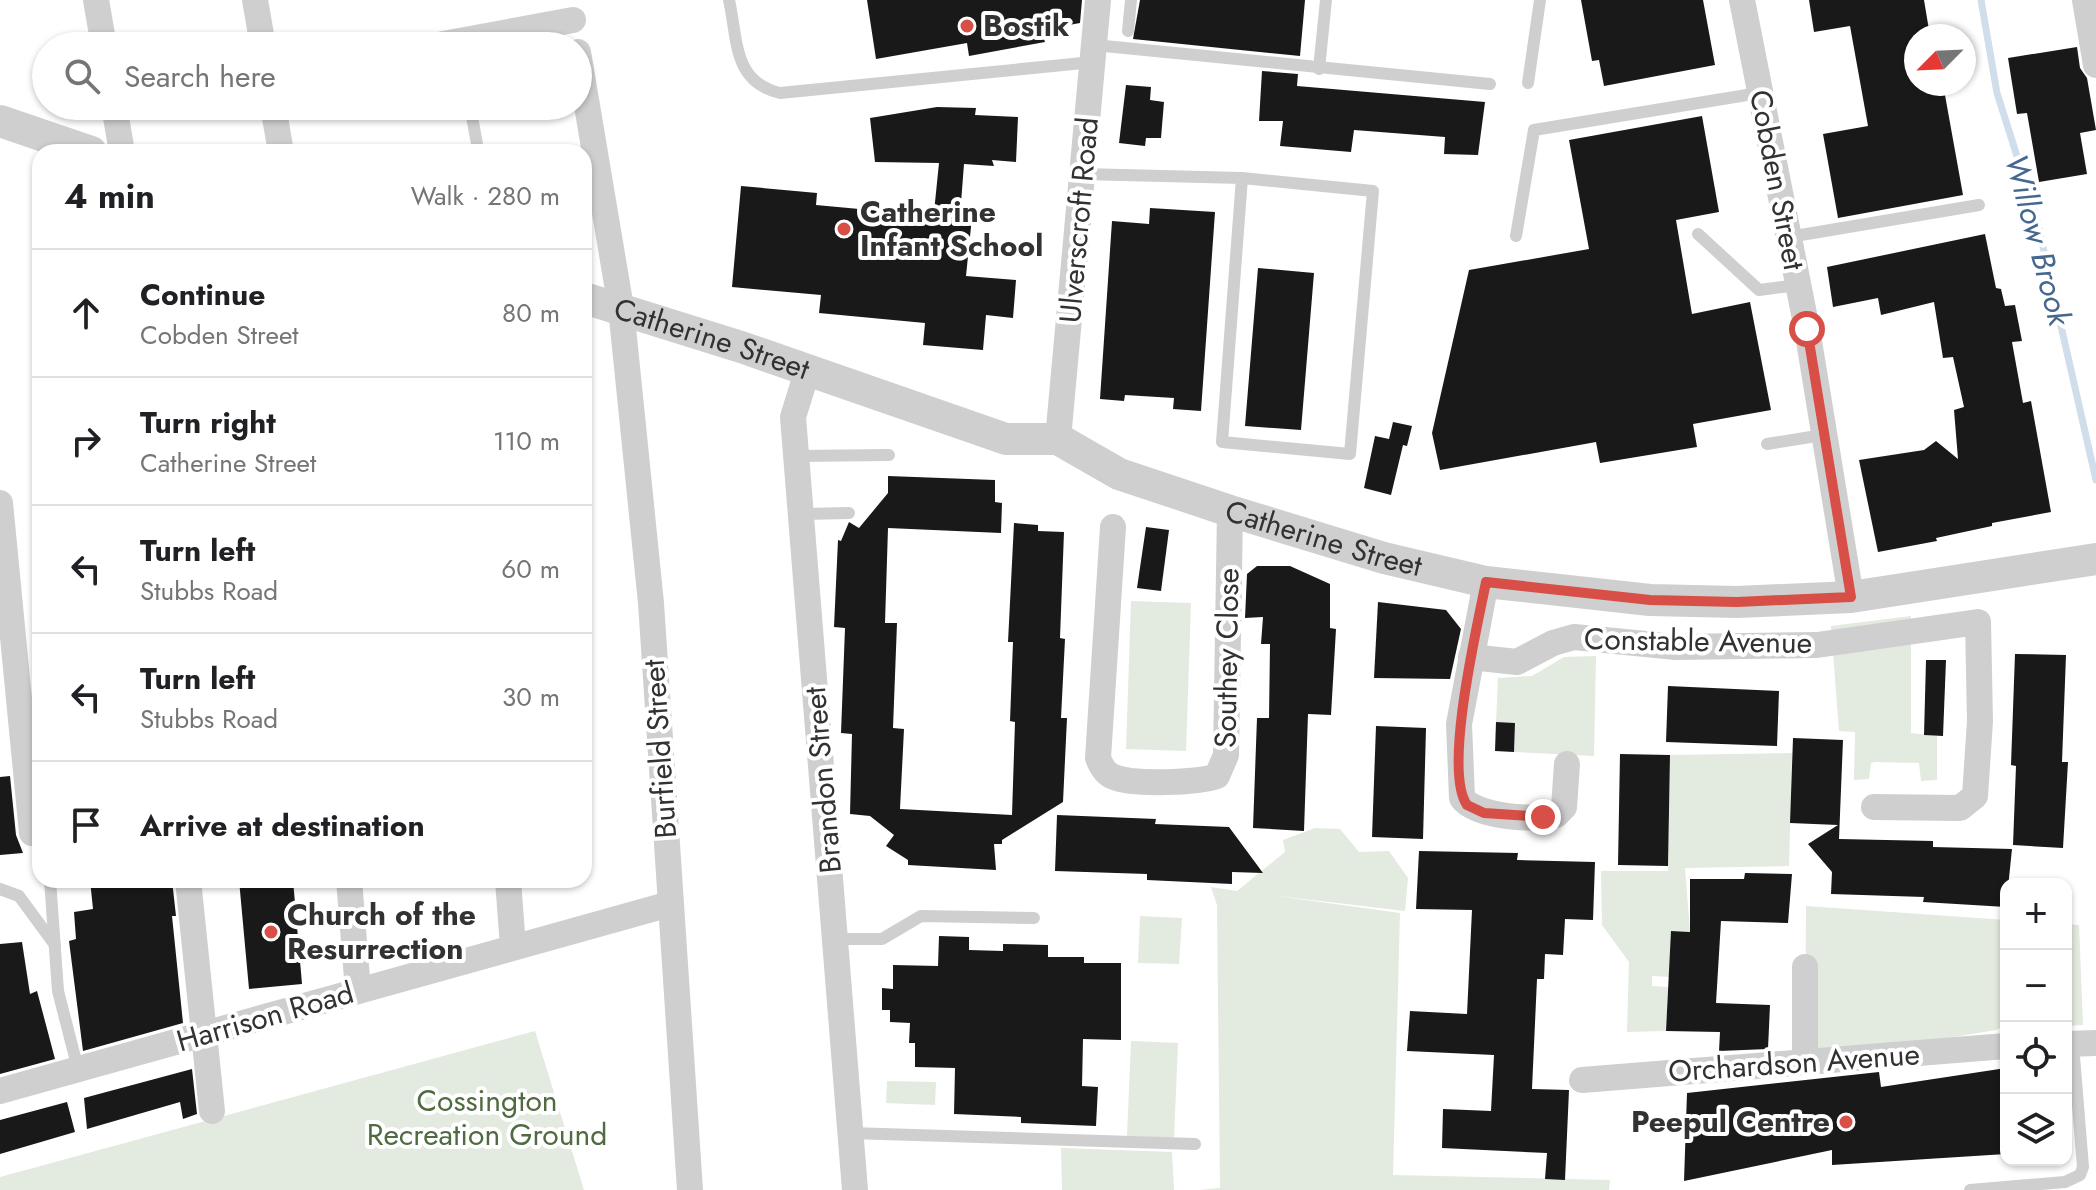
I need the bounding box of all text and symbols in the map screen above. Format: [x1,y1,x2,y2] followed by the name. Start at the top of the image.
[983,4,1070,47] place label: Bostik
[958,17,976,35] marker: Bostik
[1904,24,1976,96] north arrow
[32,32,592,120] search box
[60,54,104,98] icon: search
[124,55,276,98] text: Search here
[1739,86,1816,275] street label: Cobden Street
[1048,115,1109,325] street label: Ulverscroft Road
[1993,149,2083,332] water label: Willow Brook
[64,172,155,221] text: 4 min
[411,177,560,215] text: Walk · 280 m
[860,190,1043,267] place label: Catherine Infant School
[835,220,853,238] marker: Catherine Infant School
[140,273,266,316] text: Continue
[609,287,816,390] street label: Catherine Street
[64,291,108,335] icon: ahead
[502,294,560,332] text: 80 m
[1789,311,1825,347] route start
[140,316,299,354] text: Cobden Street
[140,401,276,444] text: Turn right
[64,419,108,463] icon: right
[493,422,560,460] text: 110 m
[140,444,316,482] text: Catherine Street
[1220,489,1427,587] street label: Catherine Street
[140,529,255,572] text: Turn left
[64,547,108,591] icon: left
[501,550,560,588] text: 60 m
[1203,568,1250,748] street label: Southey Close
[140,572,278,610] text: Stubbs Road
[1583,617,1813,664] street label: Constable Avenue
[140,657,255,700] text: Turn left
[632,657,687,840] street label: Burfield Street
[64,675,108,719] icon: left
[502,678,560,716] text: 30 m
[793,684,852,875] street label: Brandon Street
[140,700,278,738] text: Stubbs Road
[1525,799,1561,835] route end
[64,803,108,847] icon: arrive
[140,804,425,847] text: Arrive at destination
[2000,878,2072,1166] map controls
[2000,878,2072,950] button: +
[287,893,476,970] place label: Church of the Resurrection
[262,923,280,941] marker: Church of the Resurrection
[2000,950,2072,1022] button: −
[171,971,358,1062] street label: Harrison Road
[2000,1022,2072,1094] button: locate
[1667,1032,1921,1093] street label: Orchardson Avenue
[367,1079,607,1156] park label: Cossington Recreation Ground
[2000,1094,2072,1166] button: layers
[1631,1100,1830,1143] place label: Peepul Centre
[1837,1113,1855,1131] marker: Peepul Centre

